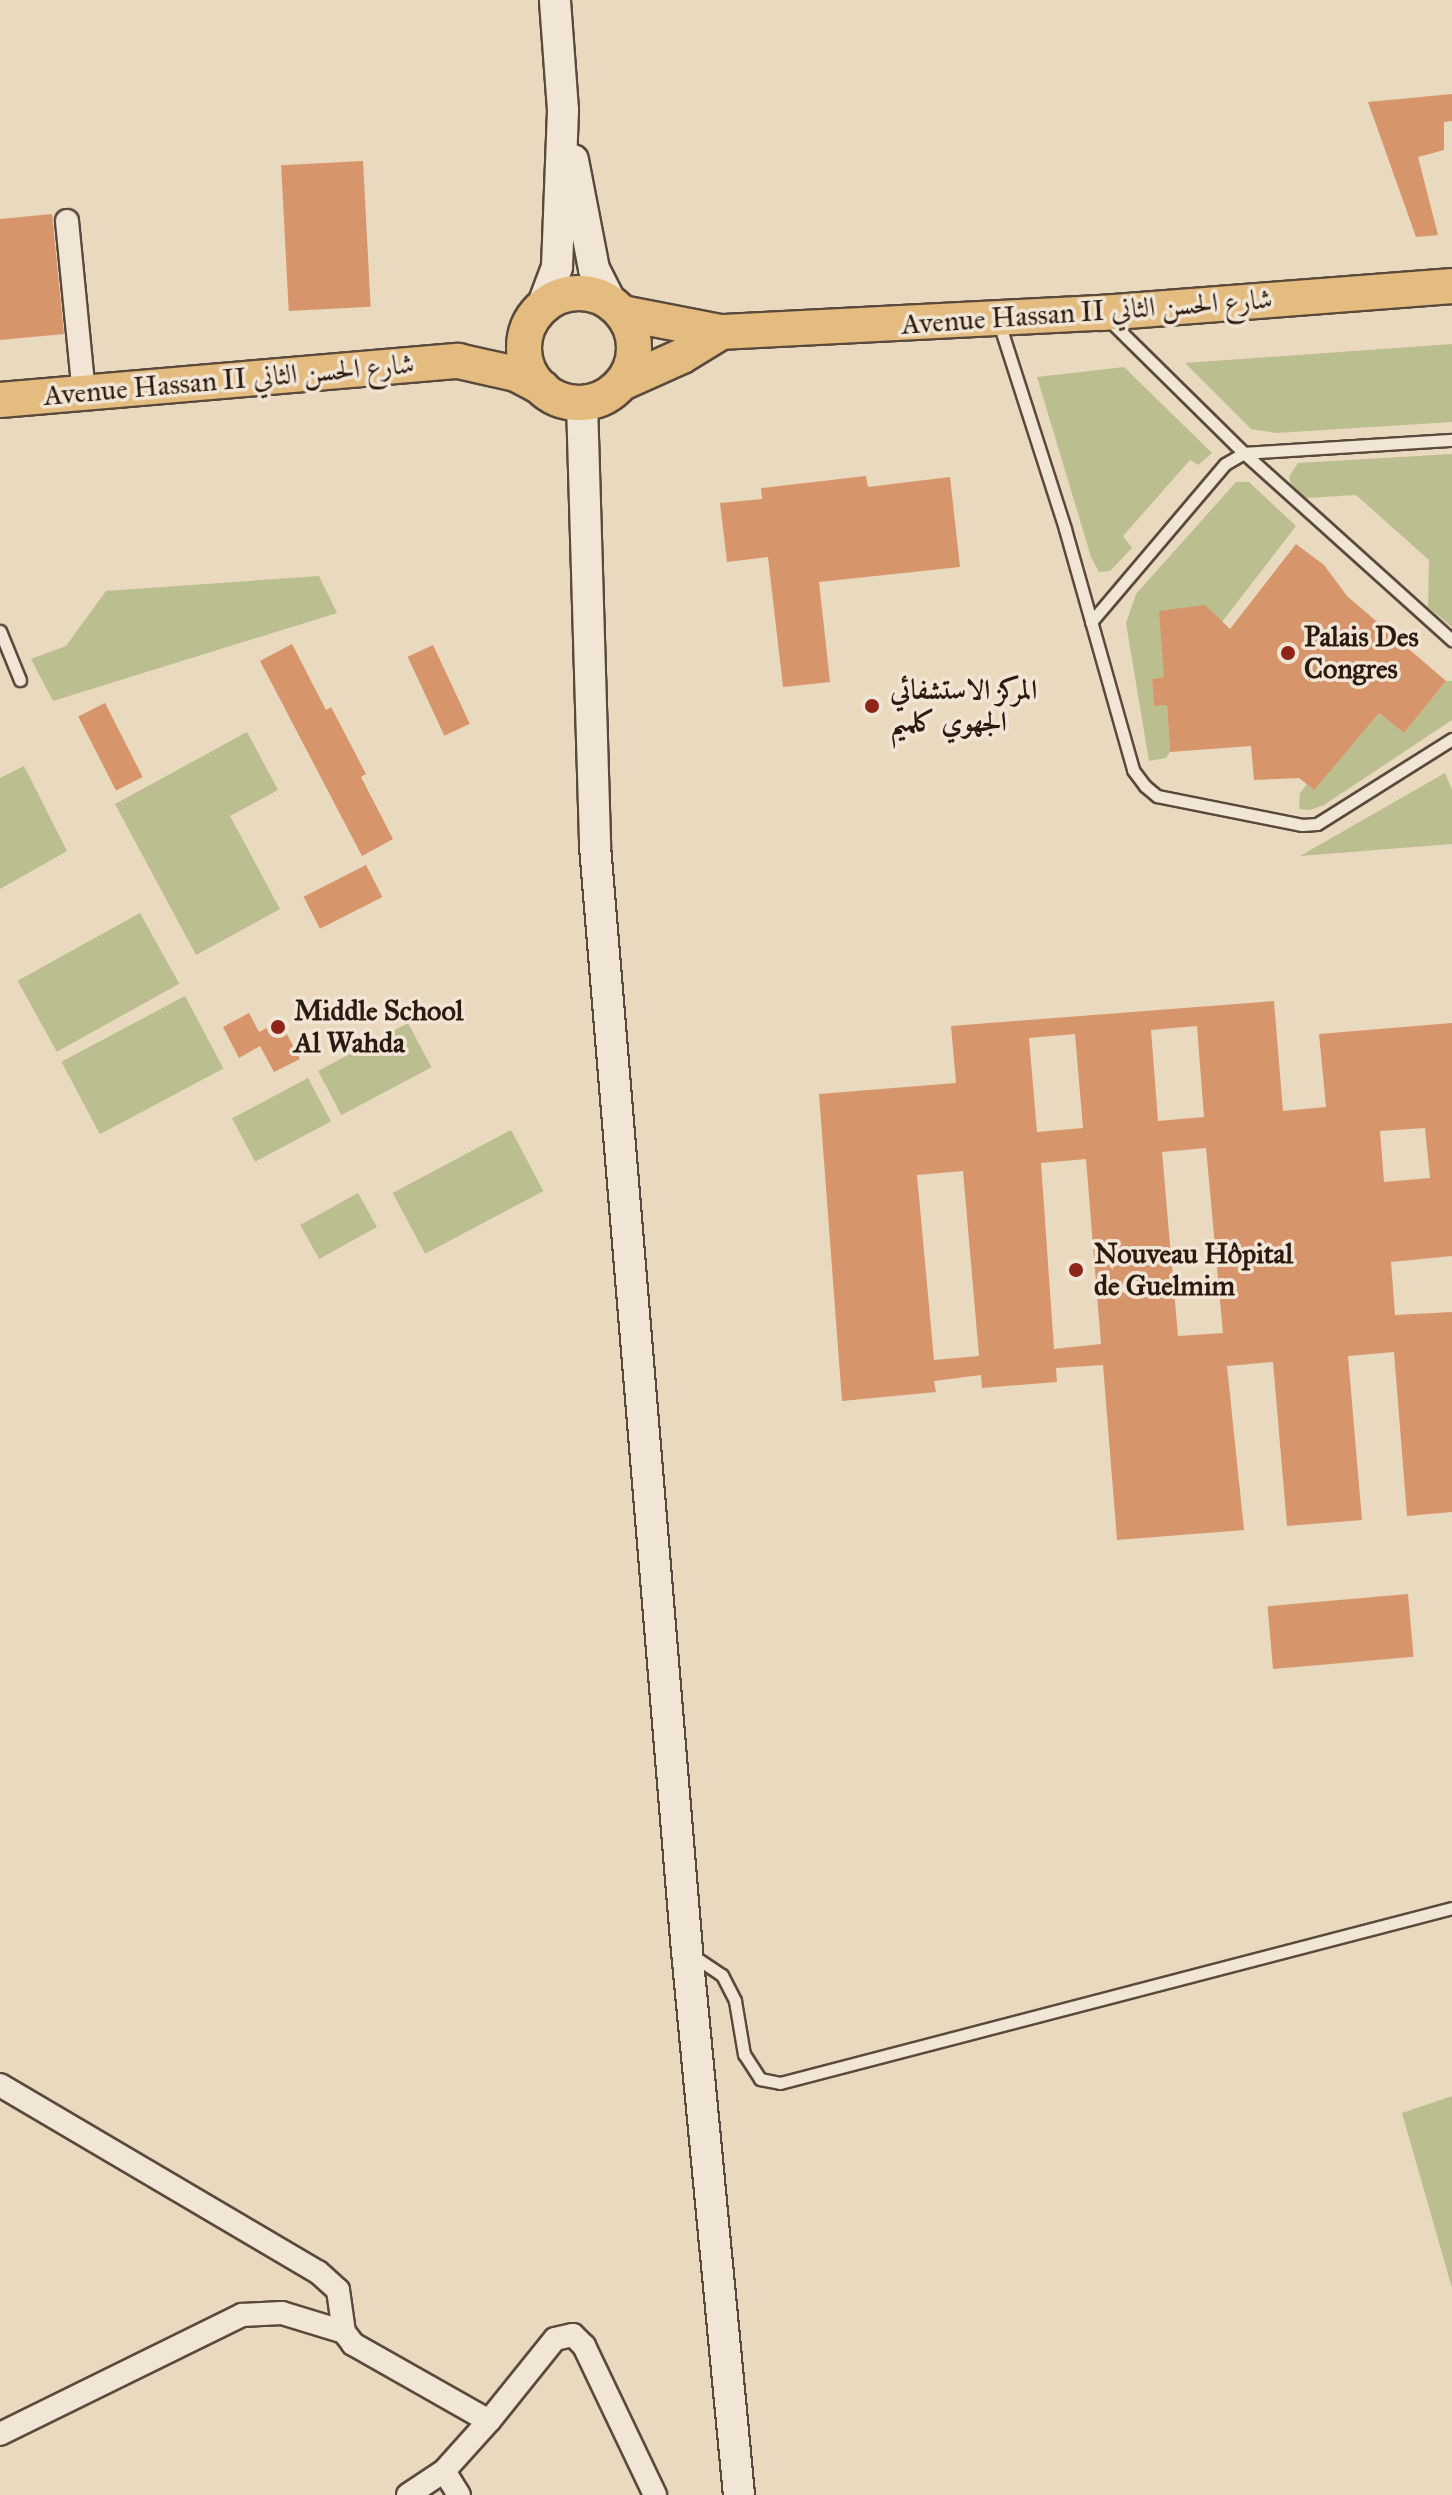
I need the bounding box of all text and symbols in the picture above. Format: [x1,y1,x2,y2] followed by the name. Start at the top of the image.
[900,282,1274,342] street label: Avenue Hassan II شارع الحسن الثاني
[42,347,416,413] street label: Avenue Hassan II شارع الحسن الثاني
[1304,620,1419,686] place label: Palais Des Congres
[1279,644,1297,662] marker: Palais Des Congres
[890,673,1037,739] place label: المركز الاستشفائي الجهوي كلميم
[861,695,883,717] marker: المركز الاستشفائي الجهوي كلميم
[294,994,463,1060] place label: Middle School Al Wahda
[269,1018,287,1036] marker: Middle School Al Wahda
[1094,1237,1293,1303] place label: Nouveau Hôpital de Guelmim
[1065,1259,1087,1281] marker: Nouveau Hôpital de Guelmim

